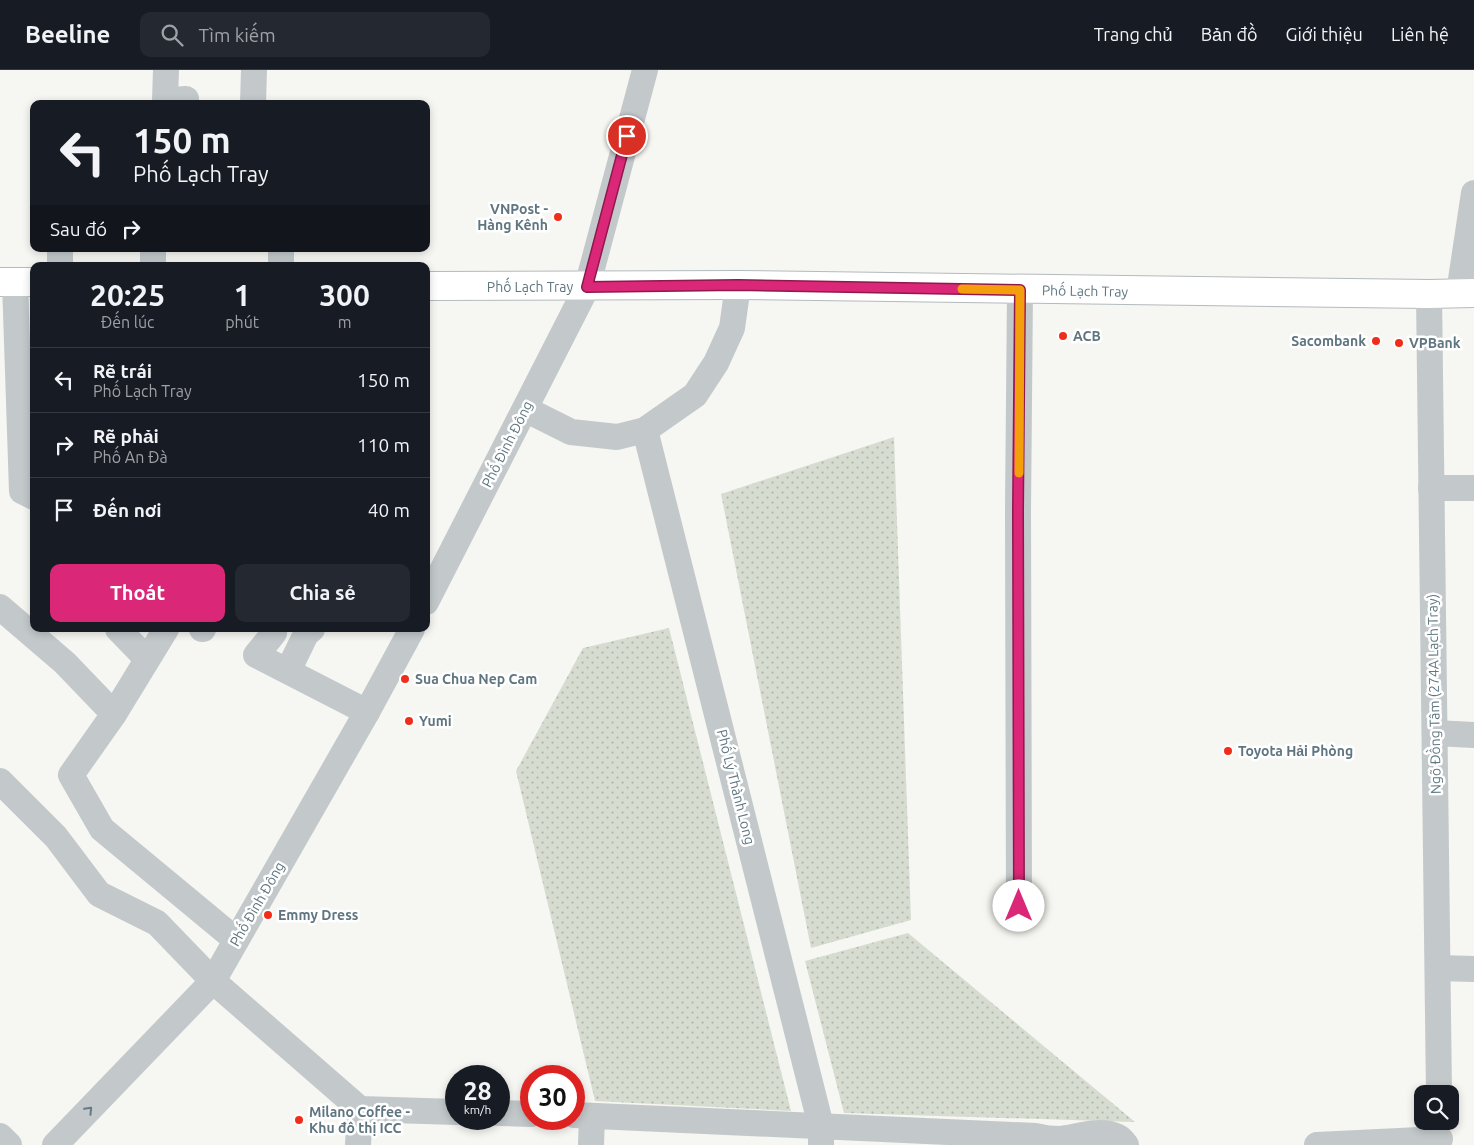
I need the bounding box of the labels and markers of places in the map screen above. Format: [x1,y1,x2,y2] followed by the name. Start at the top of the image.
[606,115,648,157] pin
[477,201,548,233] place label: VNPost - Hàng Kênh
[552,211,564,223] marker: VNPost - Hàng Kênh
[1073,328,1101,344] place label: ACB
[1057,330,1069,342] marker: ACB
[1291,333,1366,349] place label: Sacombank
[1370,335,1382,347] marker: Sacombank
[1409,335,1461,351] place label: VPBank
[1393,337,1405,349] marker: VPBank
[415,671,537,687] place label: Sua Chua Nep Cam
[399,673,411,685] marker: Sua Chua Nep Cam
[419,713,452,729] place label: Yumi
[403,715,415,727] marker: Yumi
[1238,743,1353,759] place label: Toyota Hải Phòng
[1222,745,1234,757] marker: Toyota Hải Phòng
[278,907,359,923] place label: Emmy Dress
[262,909,274,921] marker: Emmy Dress
[309,1104,410,1136] place label: Milano Coffee - Khu đô thị ICC
[293,1114,305,1126] marker: Milano Coffee - Khu đô thị ICC

